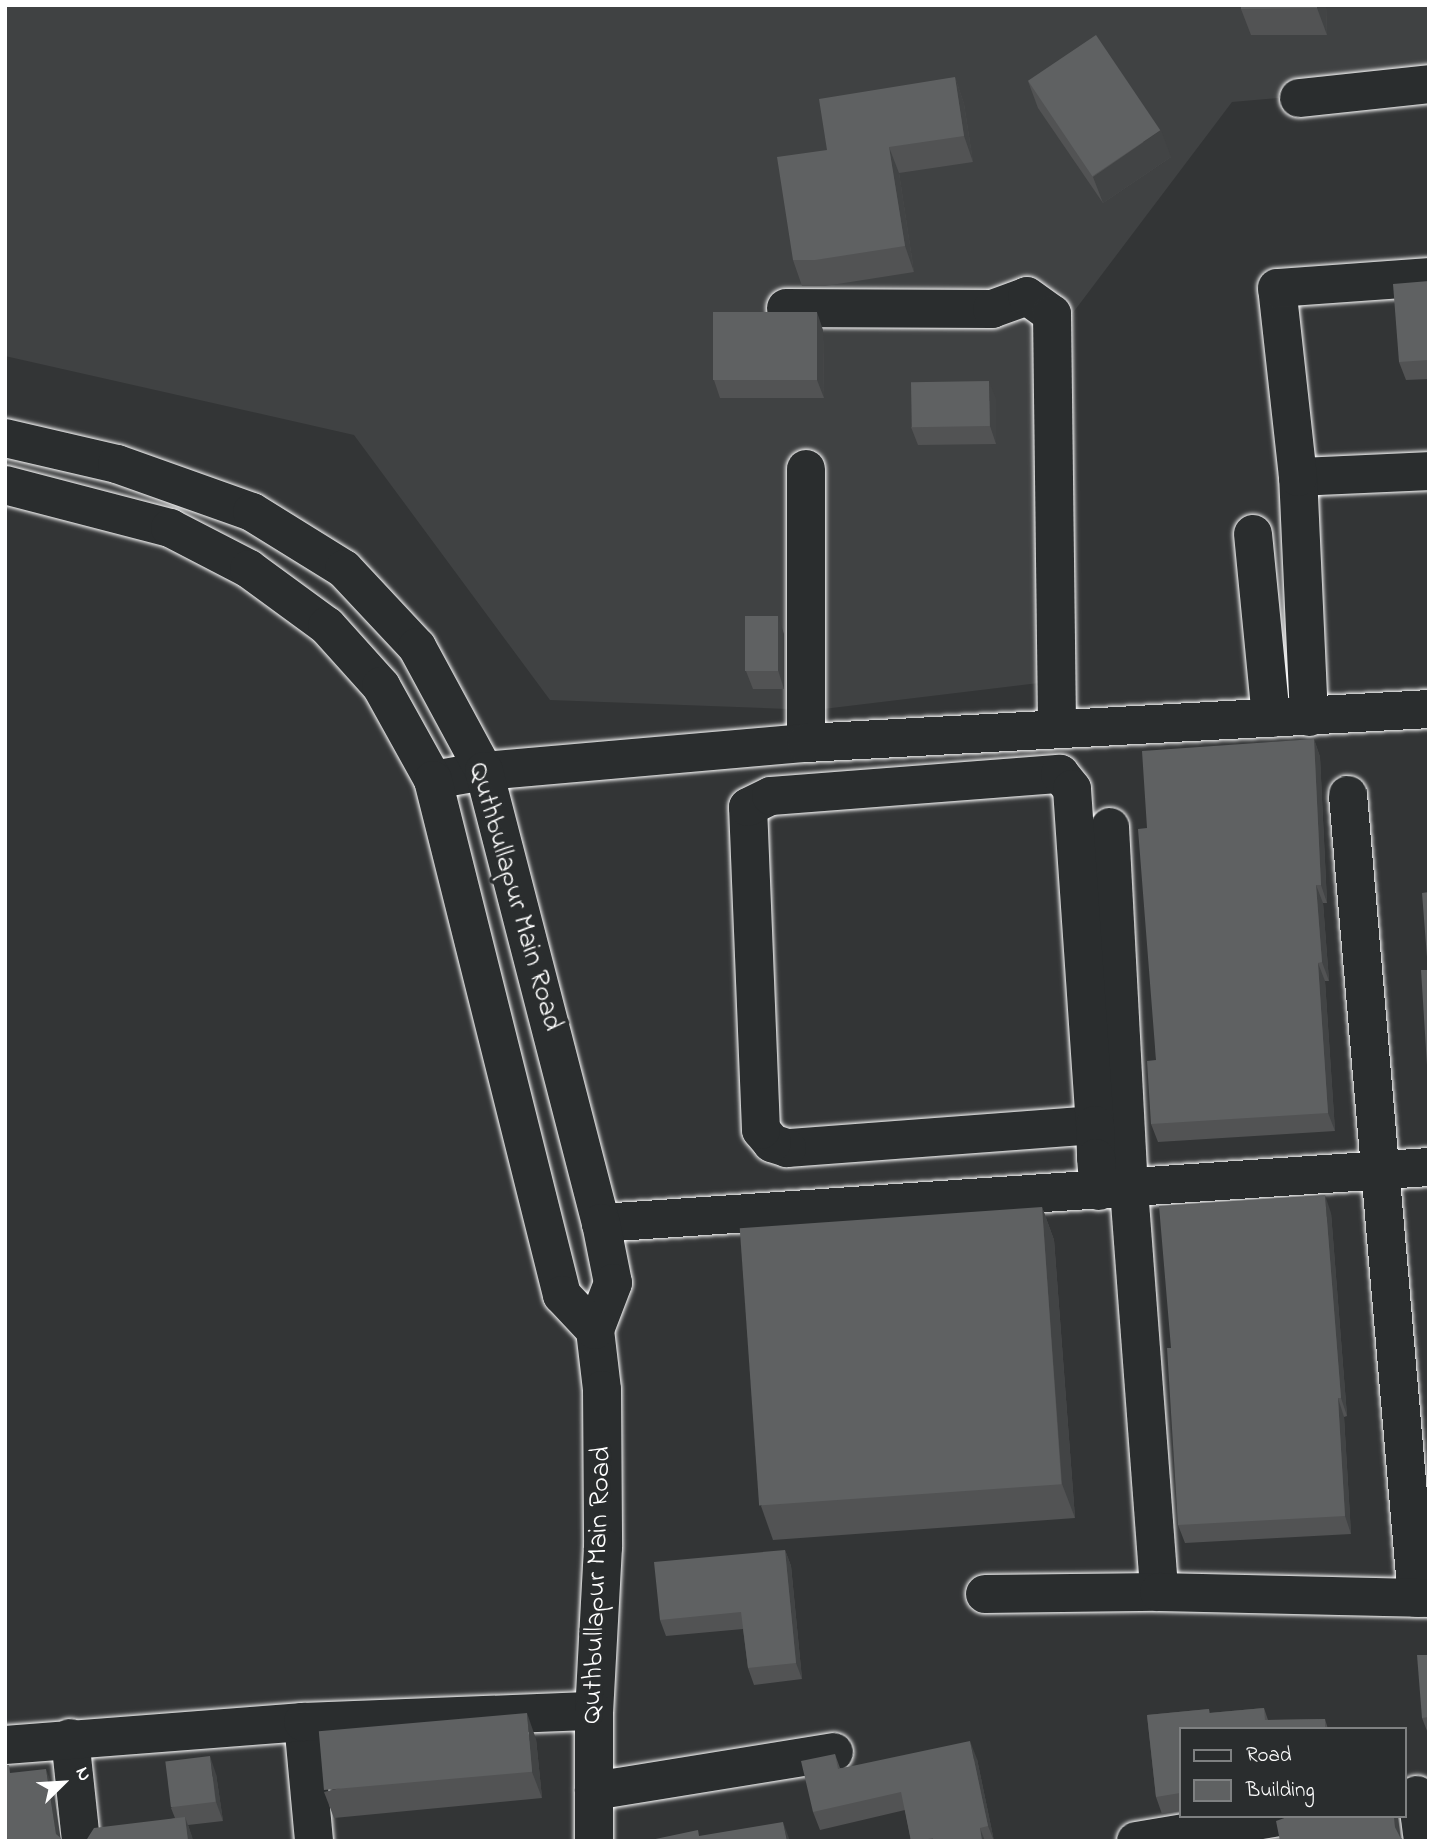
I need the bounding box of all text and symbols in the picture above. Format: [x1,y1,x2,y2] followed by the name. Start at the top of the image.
[460,759,568,1035] street label: Quthbullapur Main Road
[576,1446,620,1724] street label: Quthbullapur Main Road
[1178,1727,1406,1818] legend
[1246,1741,1292,1771] text: Road
[28,1748,98,1818] north arrow
[68,1763,98,1786] text: N
[1246,1776,1315,1806] text: Building

